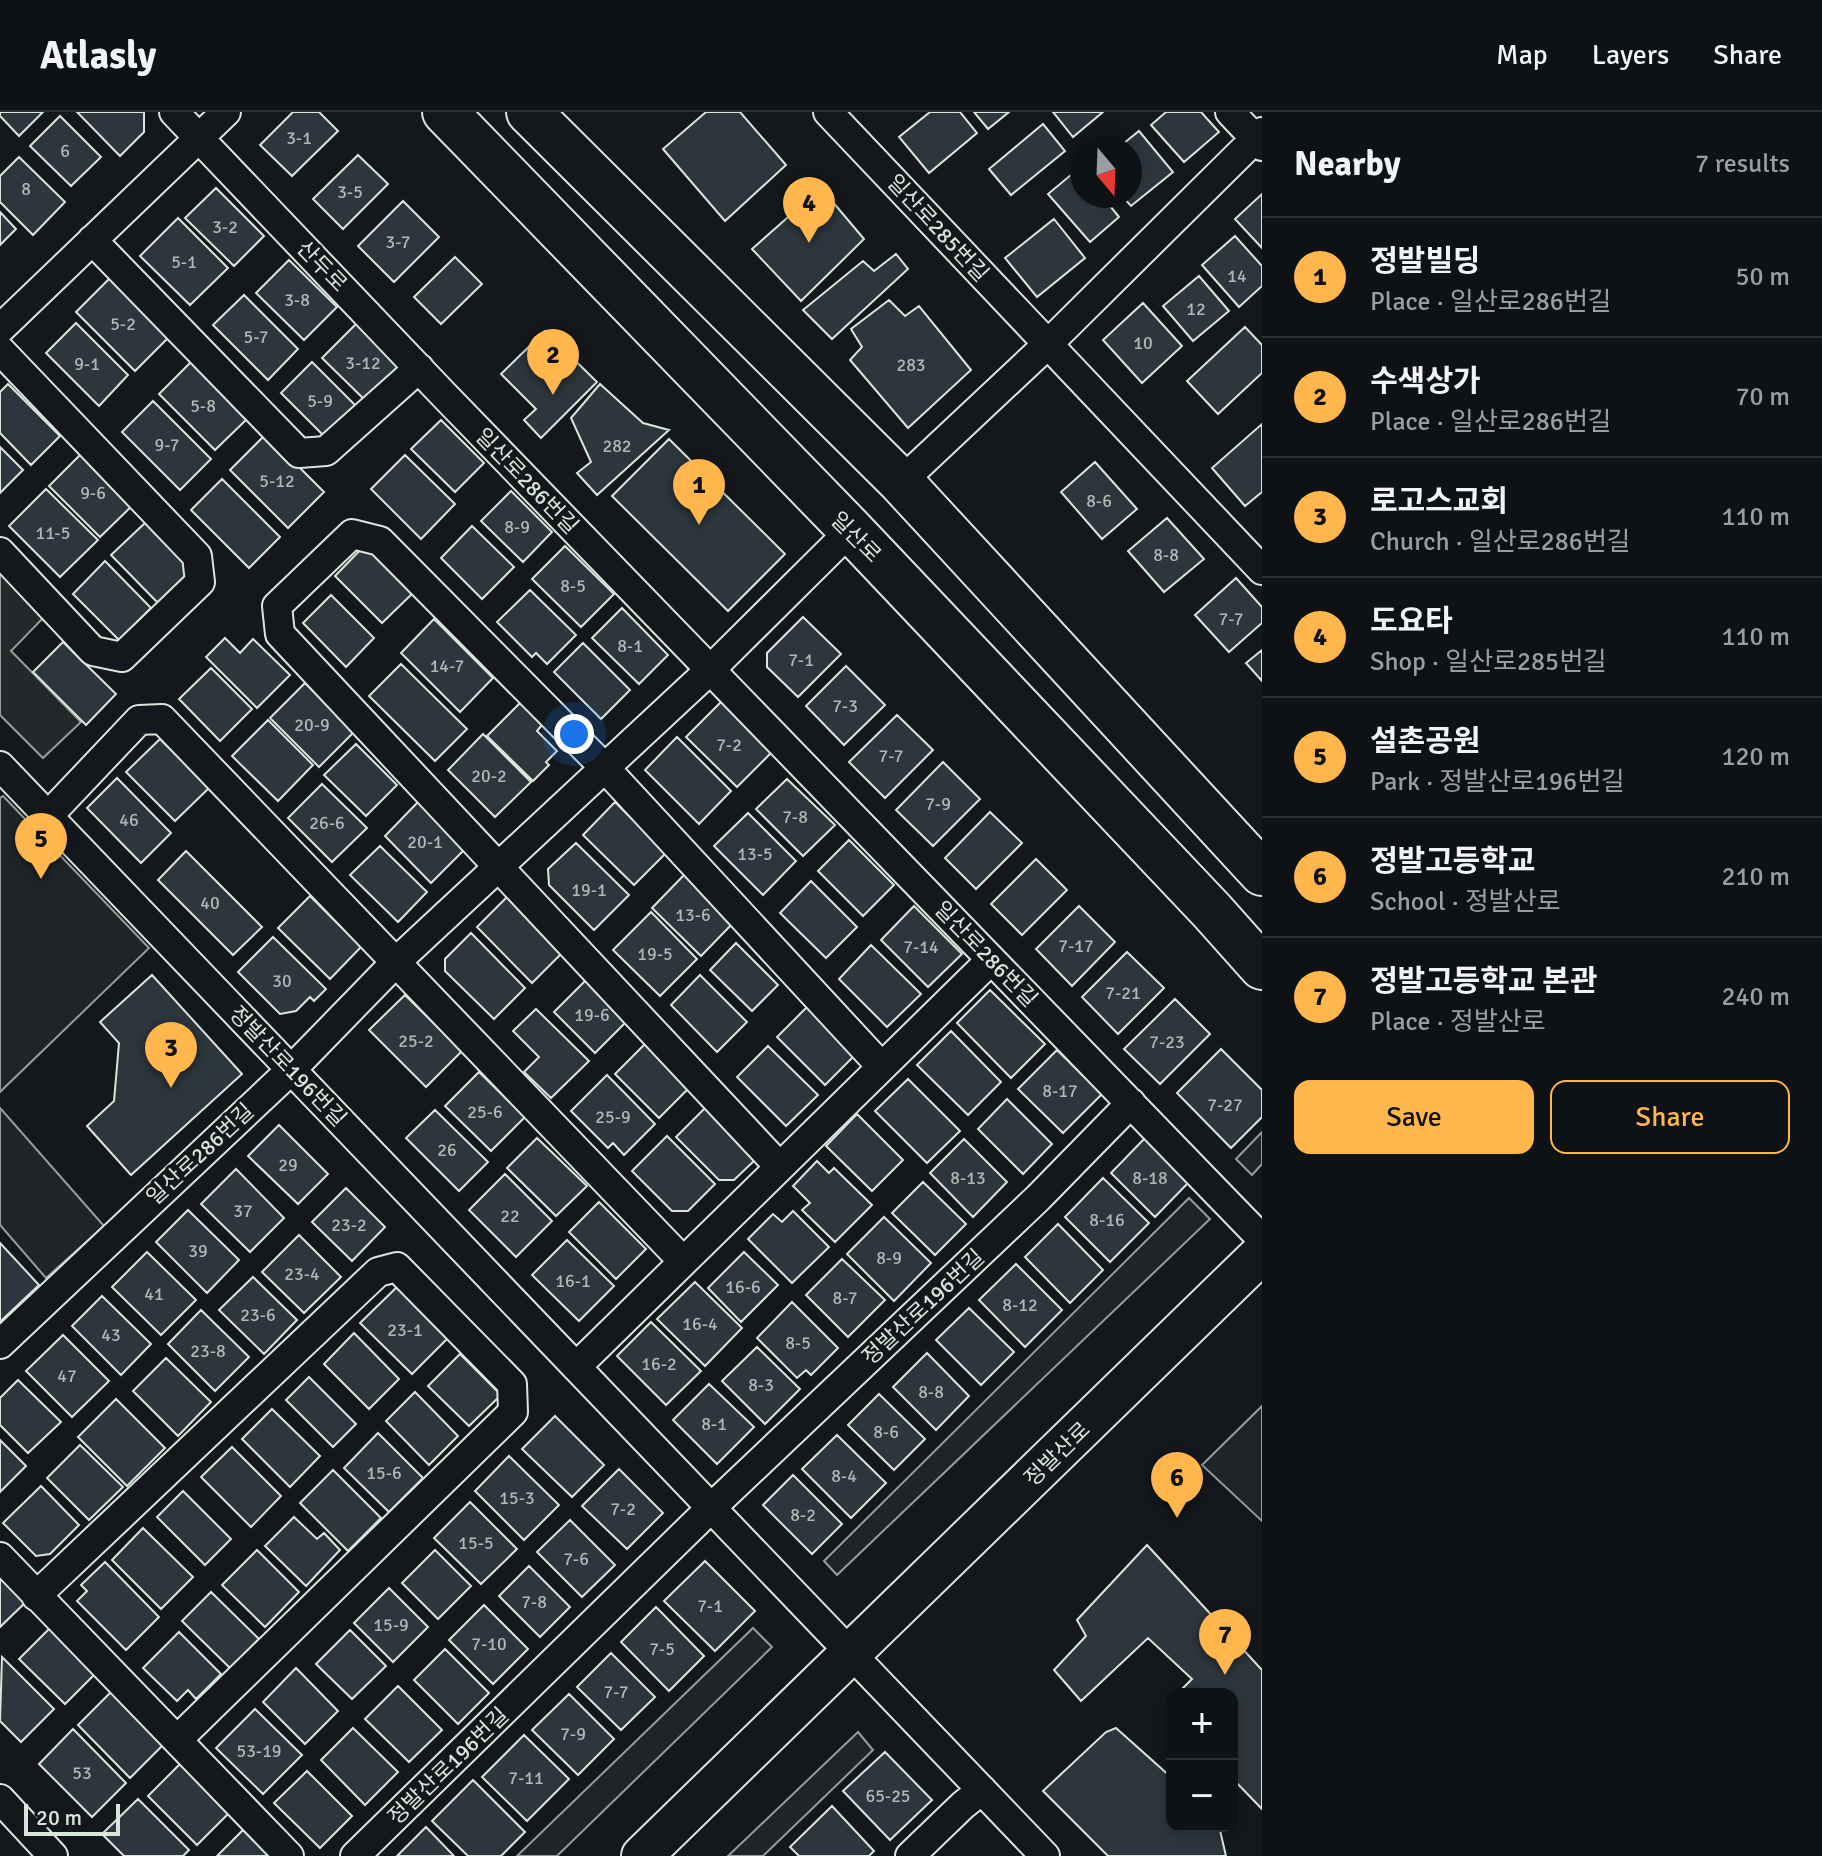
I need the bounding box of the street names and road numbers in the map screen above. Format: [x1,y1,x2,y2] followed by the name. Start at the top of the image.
[881,169,995,287] street label: 일산로285번길
[291,235,353,297] street label: 산두로
[470,422,584,540] street label: 일산로286번길
[825,506,887,568] street label: 일산로
[929,895,1043,1013] street label: 일산로286번길
[224,1000,352,1132] street label: 정발산로196번길
[141,1097,259,1211] street label: 일산로286번길
[856,1244,990,1370] street label: 정발산로196번길
[1019,1416,1095,1492] street label: 정발산로
[382,1702,514,1830] street label: 정발산로196번길

